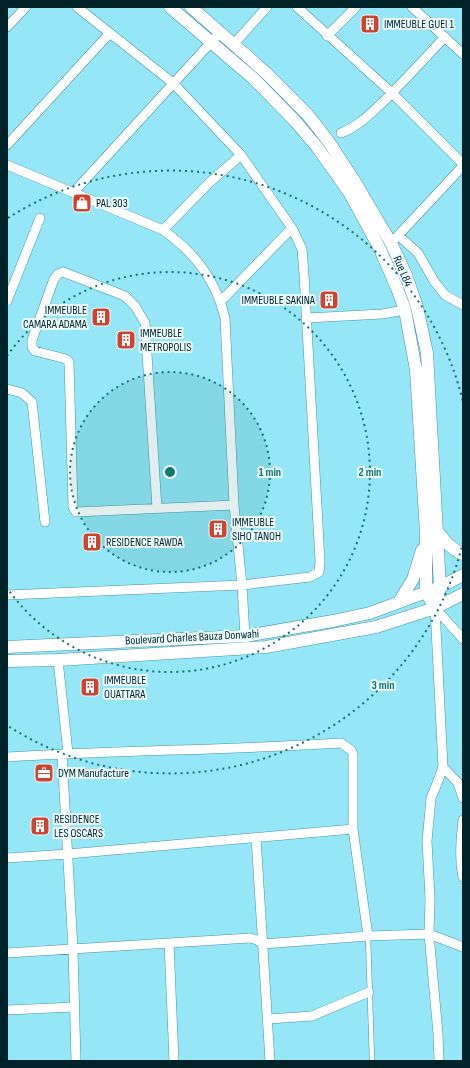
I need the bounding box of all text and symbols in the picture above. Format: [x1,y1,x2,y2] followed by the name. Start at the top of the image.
[359,13,381,35] building icon: IMMEUBLE GUEI 1
[384,17,454,32] place label: IMMEUBLE GUEI 1
[71,192,93,214] shop icon: PAL 303
[96,196,128,211] place label: PAL 303
[389,253,416,289] street label: Rue L84
[318,289,340,311] building icon: IMMEUBLE SAKINA
[241,293,316,308] place label: IMMEUBLE SAKINA
[23,303,88,332] place label: IMMEUBLE CAMARA ADAMA
[90,306,112,328] building icon: IMMEUBLE CAMARA ADAMA
[140,326,191,355] place label: IMMEUBLE METROPOLIS
[115,329,137,351] building icon: IMMEUBLE METROPOLIS
[163,465,177,479] centre of rings
[259,465,281,480] text: 1 min
[359,465,381,480] text: 2 min
[232,515,281,544] place label: IMMEUBLE SIHO TANOH
[207,518,229,540] building icon: IMMEUBLE SIHO TANOH
[81,531,103,553] building icon: RESIDENCE RAWDA
[106,535,184,550] place label: RESIDENCE RAWDA
[125,626,259,649] street label: Boulevard Charles Bauza Donwahi
[104,673,146,702] place label: IMMEUBLE OUATTARA
[79,676,101,698] building icon: IMMEUBLE OUATTARA
[372,678,394,693] text: 3 min
[33,762,55,784] office icon: DYM Manufacture
[58,766,129,781] place label: DYM Manufacture
[54,812,103,841] place label: RESIDENCE LES OSCARS
[29,815,51,837] building icon: RESIDENCE LES OSCARS

